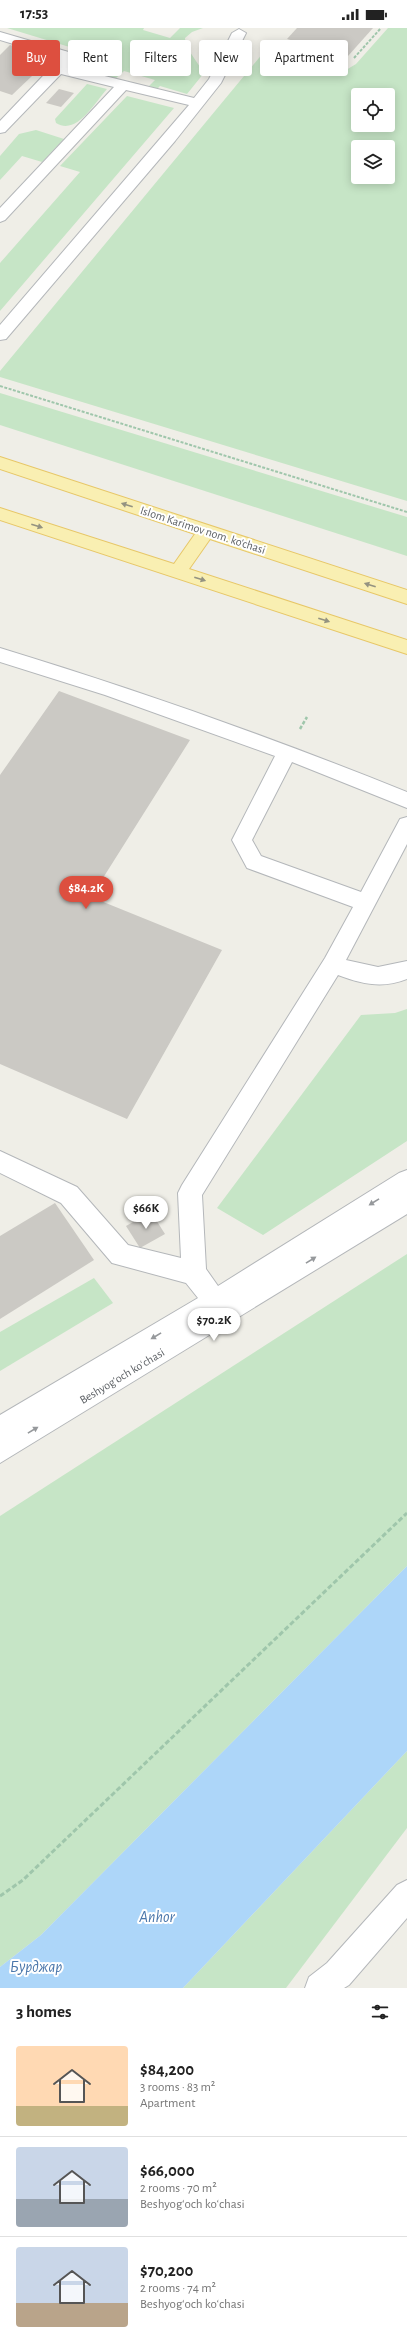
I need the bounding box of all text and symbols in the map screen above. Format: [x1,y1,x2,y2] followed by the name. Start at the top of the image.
[20,6,48,21] text: 17:53
[12,40,60,76] chip: Buy
[68,40,122,76] chip: Rent
[130,40,191,76] chip: Filters
[199,40,252,76] chip: New
[260,40,348,76] chip: Apartment
[351,88,395,184] map controls
[351,88,395,132] button: locate
[351,140,395,184] button: layers
[120,501,132,507] one-way arrow
[139,504,267,556] street label: Islom Karimov nom. ko'chasi
[31,523,43,529] one-way arrow
[195,577,207,583] one-way arrow
[364,582,376,588] one-way arrow
[318,617,330,623] one-way arrow
[53,876,119,910] pin: $84.2K
[68,882,104,895] text: $84.2K
[122,1196,170,1230] pin: $66K
[368,1198,380,1205] one-way arrow
[133,1202,159,1215] text: $66K
[306,1256,316,1264] one-way arrow
[181,1308,247,1342] pin: $70.2K
[197,1314,231,1327] text: $70.2K
[151,1332,161,1340] one-way arrow
[77,1346,167,1407] street label: Beshyogʻoch koʻchasi
[27,1427,39,1434] one-way arrow
[138,1909,176,1925] water label: Anhor
[10,1959,62,1976] water label: Бурджар
[369,2001,391,2023] icon: filters
[16,2003,72,2020] text: 3 homes
[140,2061,194,2078] text: $84,200
[48,2062,96,2110] icon: home
[140,2081,215,2094] text: 3 rooms · 83 m²
[140,2097,195,2110] text: Apartment
[140,2162,195,2179] text: $66,000
[48,2163,96,2211] icon: home
[140,2182,217,2195] text: 2 rooms · 70 m²
[140,2198,245,2211] text: Beshyogʻoch koʻchasi
[140,2262,193,2279] text: $70,200
[48,2263,96,2311] icon: home
[140,2282,216,2295] text: 2 rooms · 74 m²
[140,2298,245,2311] text: Beshyogʻoch koʻchasi

